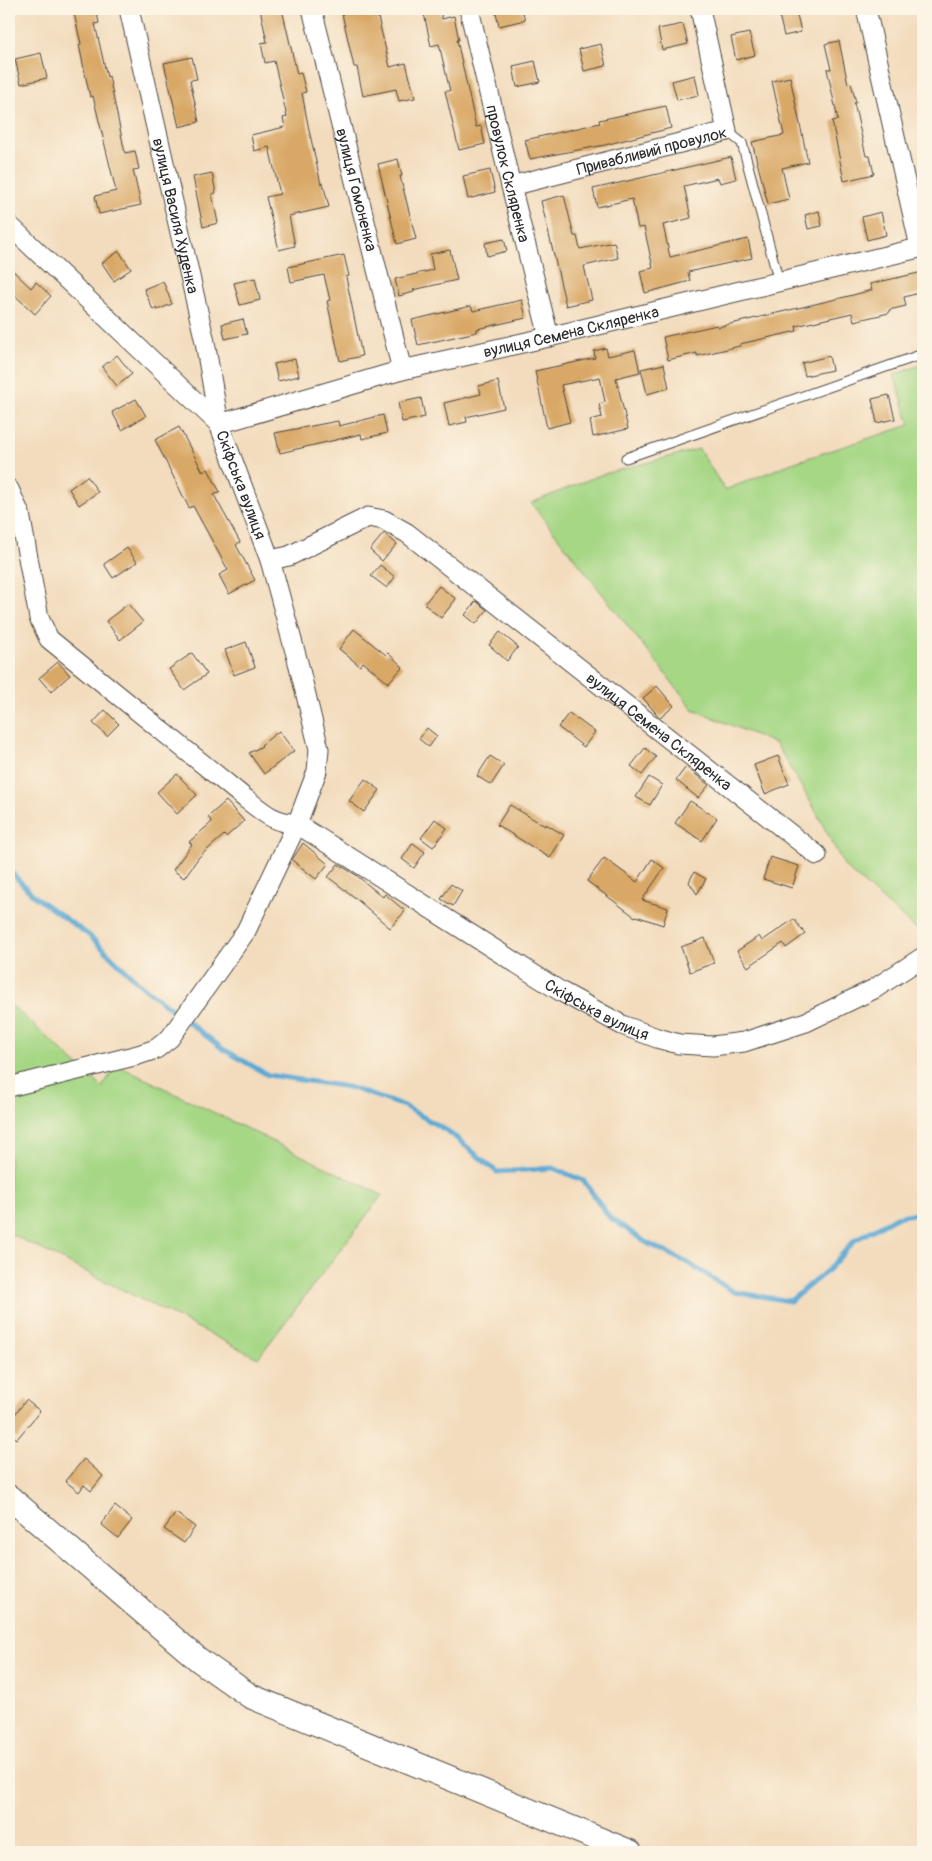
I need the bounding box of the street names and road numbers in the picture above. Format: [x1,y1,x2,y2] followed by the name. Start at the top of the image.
[481,103,534,245] street label: провулок Скляренка
[575,122,729,180] street label: Привабливий провулок
[331,126,381,253] street label: вулиця Гомоненка
[148,136,203,296] street label: вулиця Василя Худенка
[481,302,661,362] street label: вулиця Семена Скляренка
[211,428,270,542] street label: Скіфська вулиця
[582,669,736,795] street label: вулиця Семена Скляренка
[541,975,652,1045] street label: Скіфська вулиця

